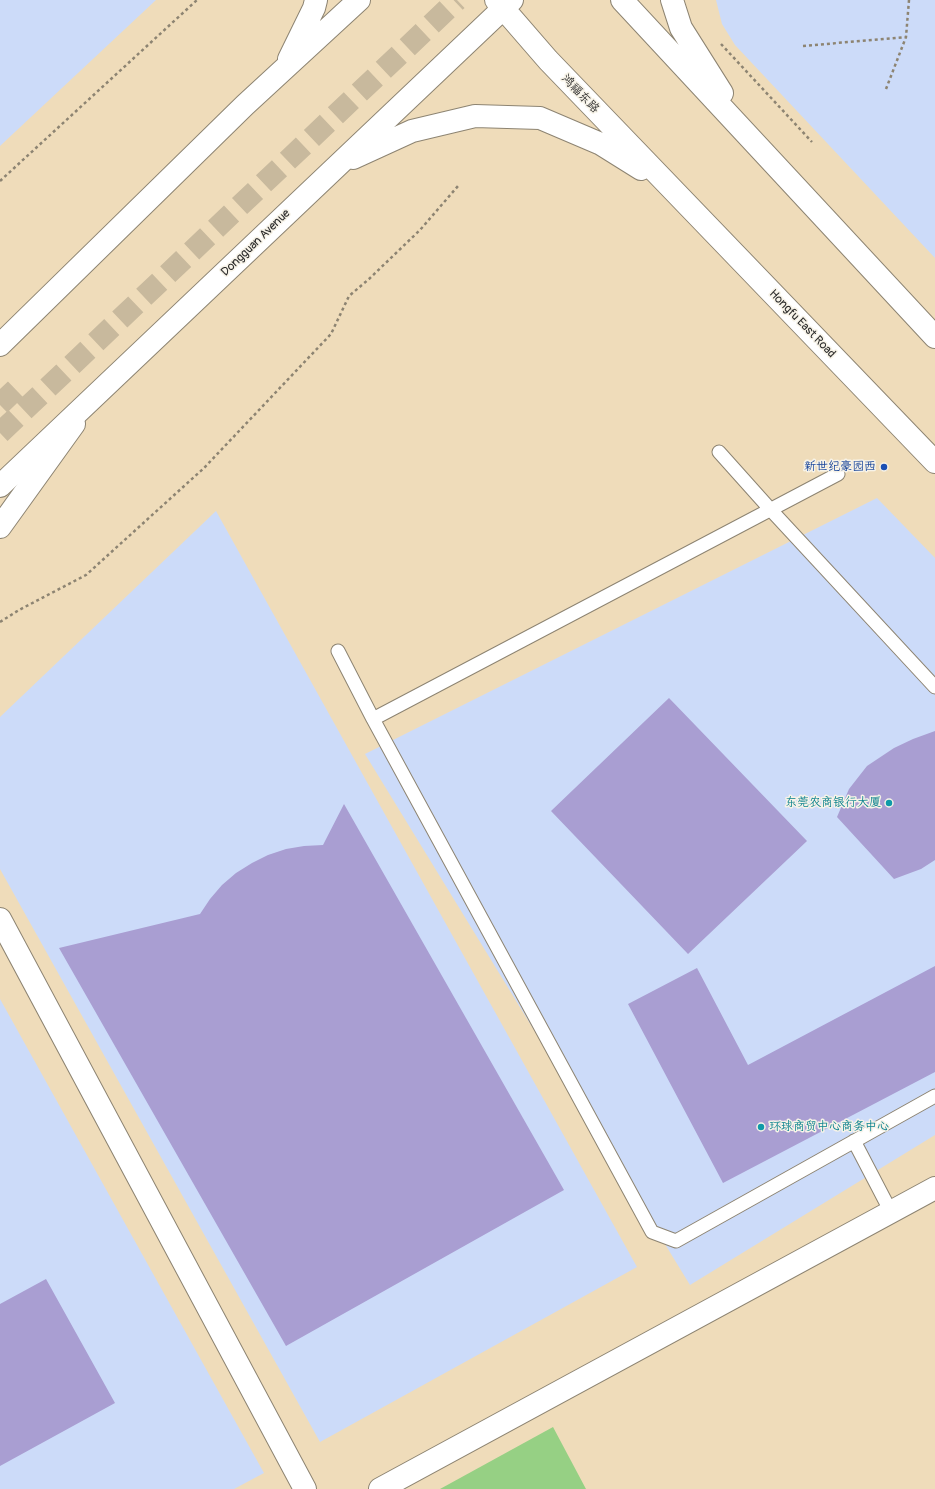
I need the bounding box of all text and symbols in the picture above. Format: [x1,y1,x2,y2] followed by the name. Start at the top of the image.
[558,72,602,116] street label: 鸿福东路
[219,206,293,280] street label: Dongguan Avenue
[766,287,838,361] street label: Hongfu East Road
[804,460,876,474] place label: 新世纪豪园西
[879,462,889,472] marker: 新世纪豪园西
[785,796,881,810] place label: 东莞农商银行大厦
[884,798,894,808] marker: 东莞农商银行大厦
[769,1120,889,1134] place label: 环球商贸中心商务中心
[756,1122,766,1132] marker: 环球商贸中心商务中心

